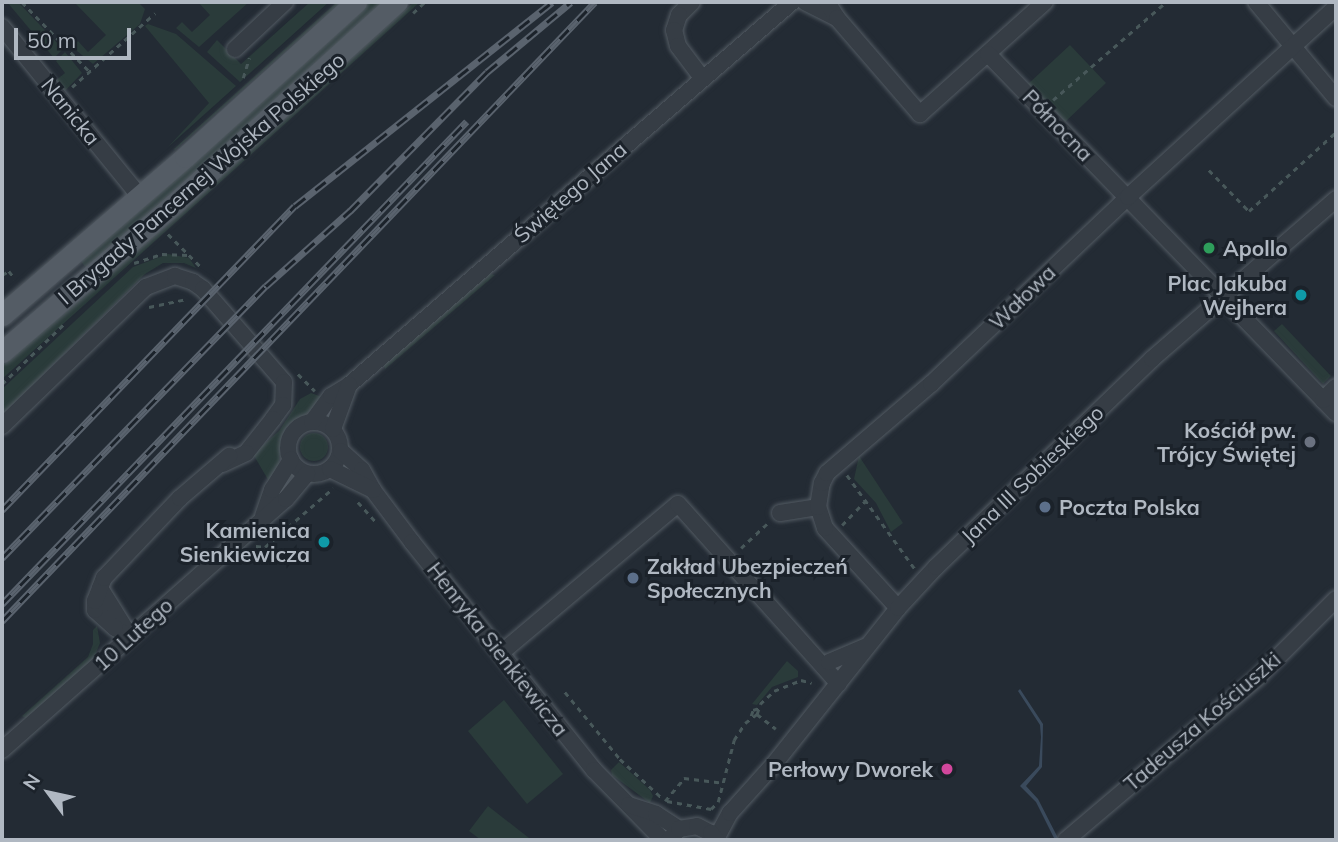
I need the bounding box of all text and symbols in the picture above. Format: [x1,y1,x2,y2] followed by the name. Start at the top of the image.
[18,14,135,58] scale bar
[27,27,76,53] text: 50 m
[53,47,349,309] street label: I Brygady Pancernej Wojska Polskiego
[36,72,106,150] street label: Nanicka
[1018,84,1098,166] street label: Północna
[509,136,631,248] street label: Świętego Jana
[1223,235,1288,261] place label: Apollo
[1201,240,1217,256] marker: Apollo
[984,259,1060,335] street label: Wałowa
[1167,270,1287,320] place label: Plac Jakuba Wejhera
[1293,287,1309,303] marker: Plac Jakuba Wejhera
[956,400,1108,548] street label: Jana III Sobieskiego
[1157,417,1296,467] place label: Kościół pw. Trójcy Świętej
[1302,434,1318,450] marker: Kościół pw. Trójcy Świętej
[1059,494,1200,520] place label: Poczta Polska
[1037,499,1053,515] marker: Poczta Polska
[180,517,310,567] place label: Kamienica Sienkiewicza
[316,534,332,550] marker: Kamienica Sienkiewicza
[647,553,848,603] place label: Zakład Ubezpieczeń Społecznych
[422,557,574,741] street label: Henryka Sienkiewicza
[625,570,641,586] marker: Zakład Ubezpieczeń Społecznych
[88,592,178,676] street label: 10 Lutego
[1119,646,1285,796] street label: Tadeusza Kościuszki
[768,756,933,782] place label: Perłowy Dworek
[14,758,84,828] north arrow
[939,761,955,777] marker: Perłowy Dworek
[17,769,45,794] text: N

